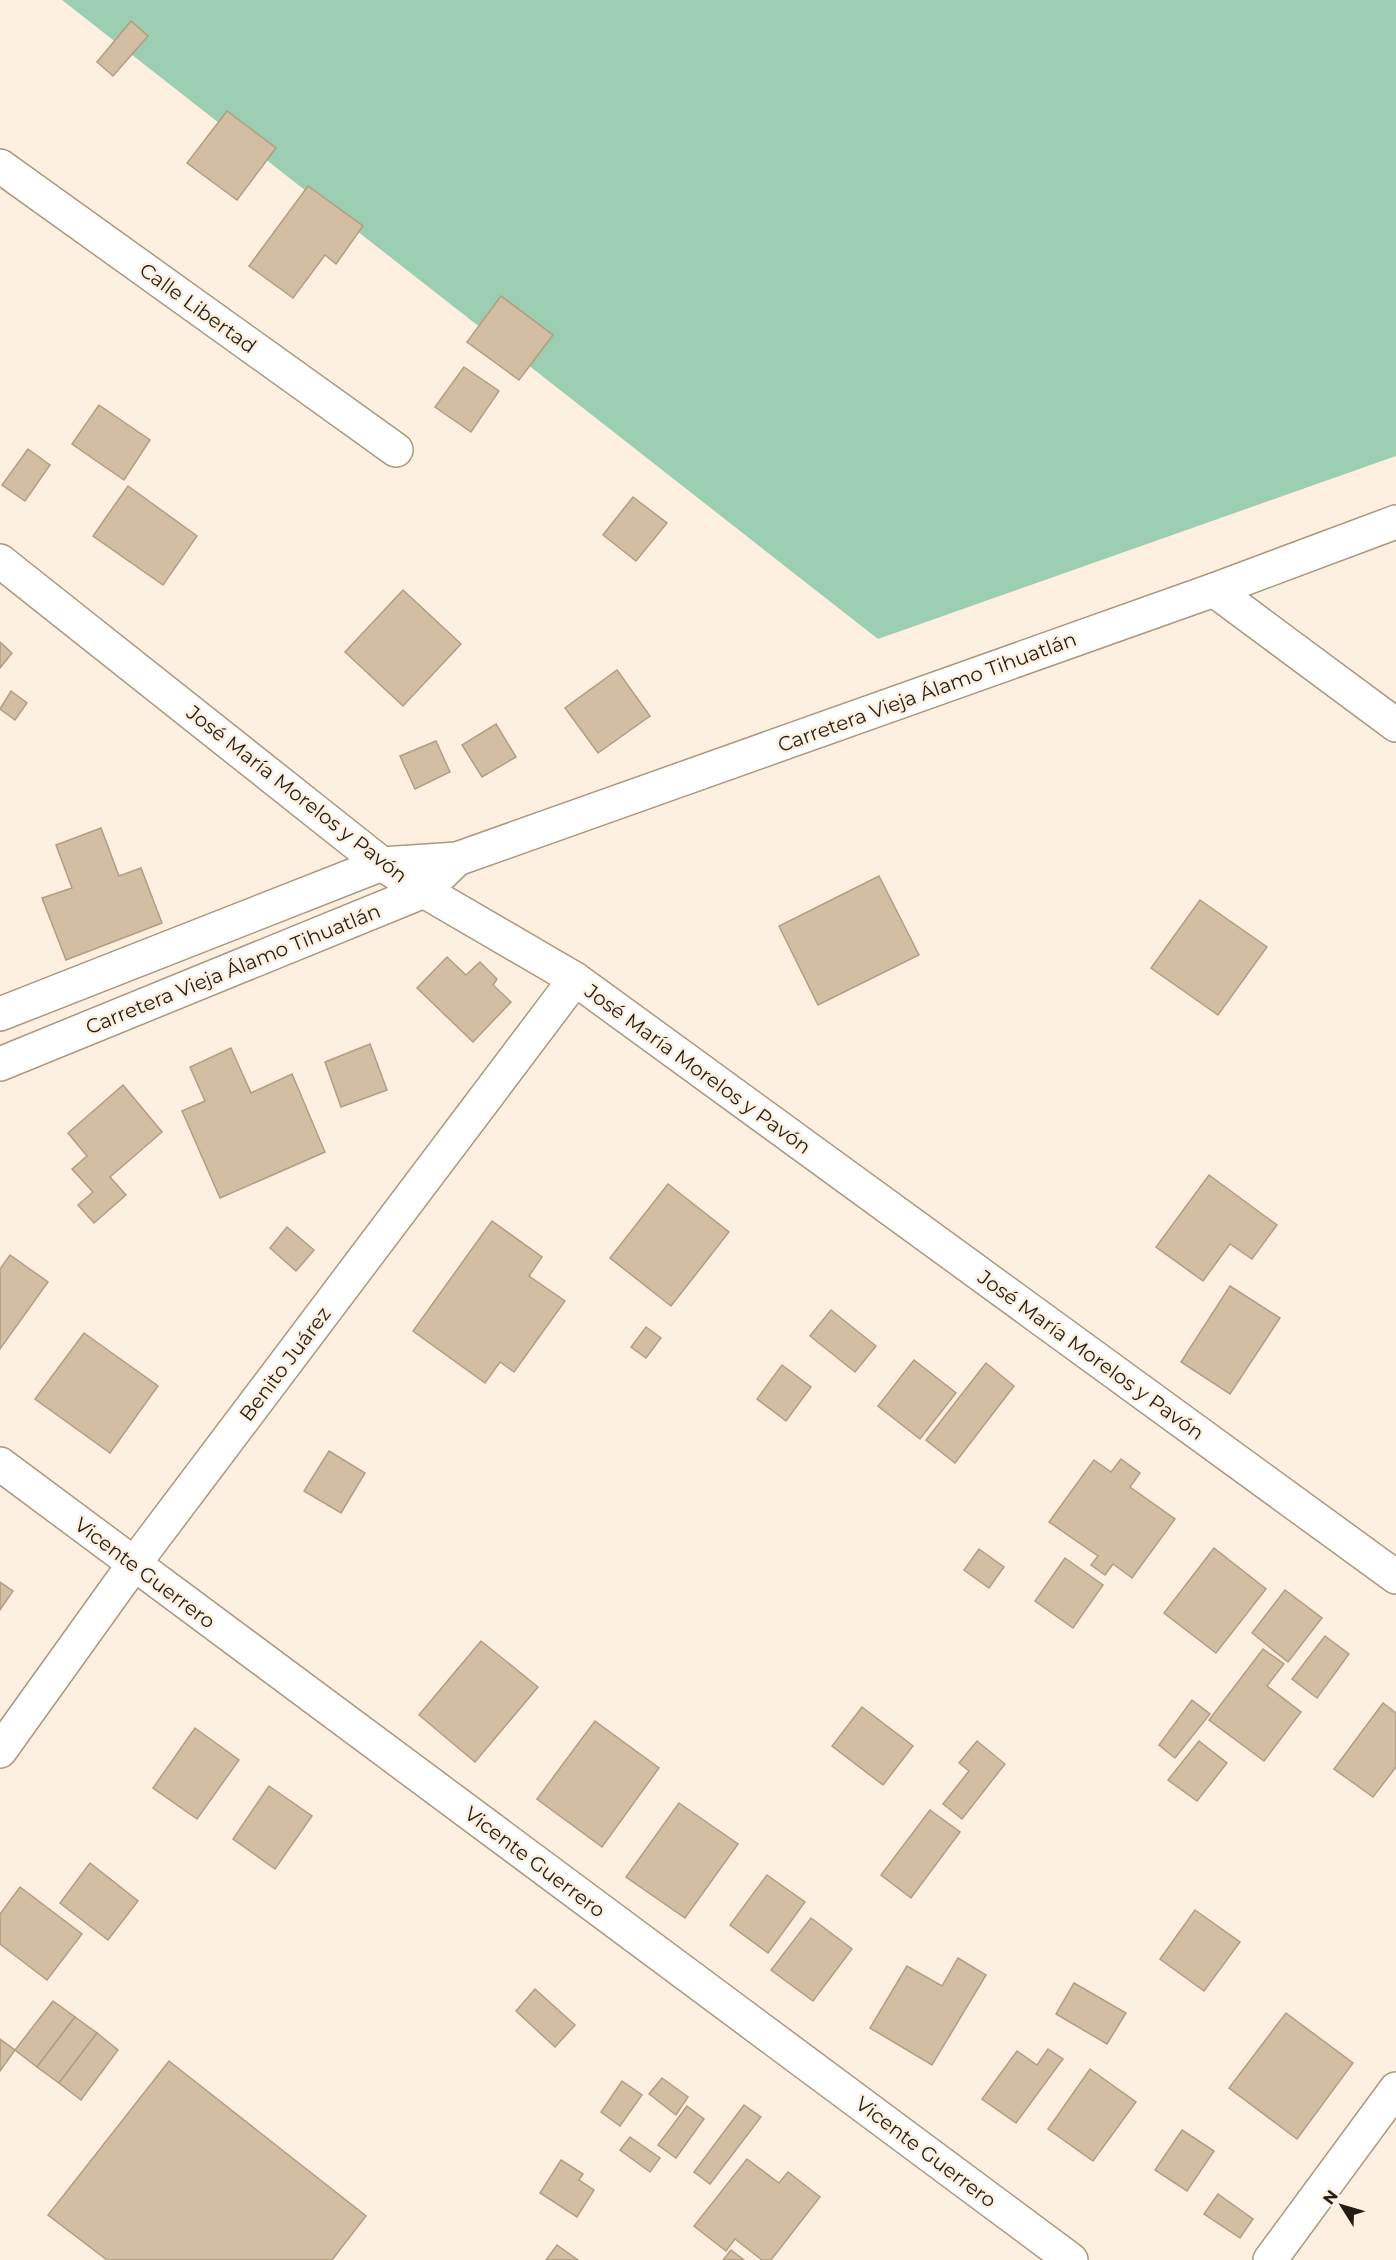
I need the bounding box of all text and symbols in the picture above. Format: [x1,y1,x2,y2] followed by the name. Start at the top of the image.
[135,258,261,358] street label: Calle Libertad
[774,627,1080,757] street label: Carretera Vieja Álamo Tihuatlán
[181,700,412,888] street label: José María Morelos y Pavón
[82,899,384,1039] street label: Carretera Vieja Álamo Tihuatlán
[579,978,816,1159] street label: José María Morelos y Pavón
[972,1264,1209,1445] street label: José María Morelos y Pavón
[234,1302,336,1426] street label: Benito Juárez
[70,1512,220,1634] street label: Vicente Guerrero
[460,1801,610,1923] street label: Vicente Guerrero
[851,2091,1001,2213] street label: Vicente Guerrero
[1312,2176,1372,2236] north arrow
[1319,2186,1342,2208] text: N

